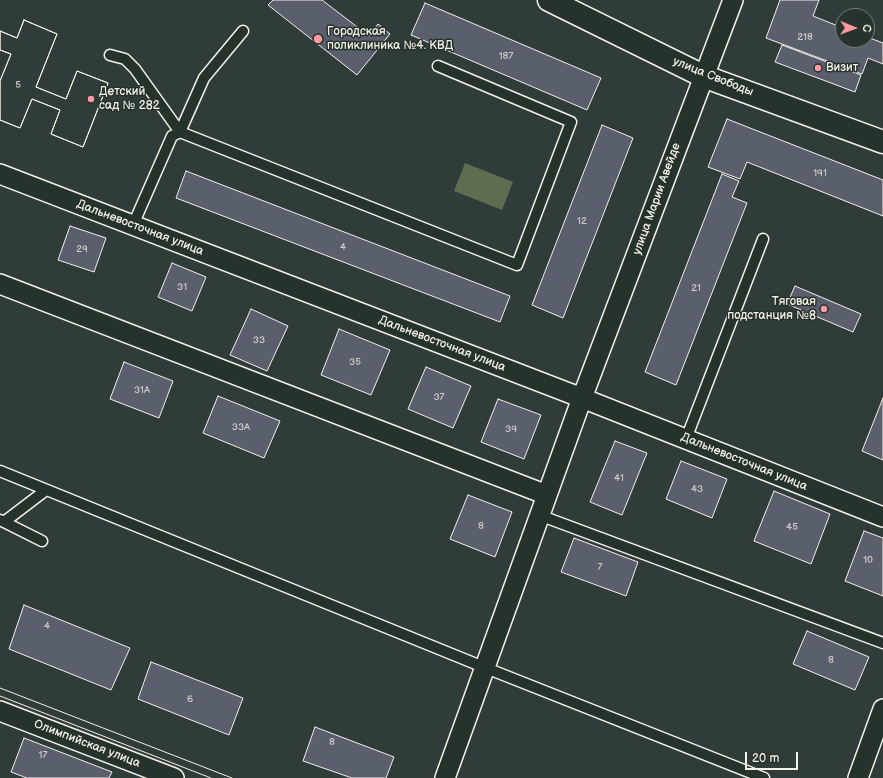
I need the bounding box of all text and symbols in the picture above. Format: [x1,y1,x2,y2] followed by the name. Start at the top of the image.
[835,8,875,48] north arrow
[860,24,873,32] text: С
[327,25,453,53] place label: Городская поликлиника №4. КВД
[797,31,813,43] house number: 218
[312,33,324,45] marker: Городская поликлиника №4. КВД
[499,50,513,62] house number: 187
[671,54,755,100] street label: улица Свободы
[826,61,858,75] place label: Визит
[813,63,823,73] marker: Визит
[15,79,21,91] house number: 5
[99,85,160,113] place label: Детский сад № 282
[86,94,96,104] marker: Детский сад № 282
[630,141,684,257] street label: улица Марии Авейде
[813,167,827,179] house number: 191
[74,197,206,259] street label: Дальневосточная улица
[577,215,587,227] house number: 12
[340,241,346,253] house number: 4
[76,243,88,255] house number: 29
[177,281,187,293] house number: 31
[691,282,701,294] house number: 21
[727,295,816,323] place label: Тяговая подстанция №8
[819,304,829,314] marker: Тяговая подстанция №8
[376,313,508,375] street label: Дальневосточная улица
[253,334,265,346] house number: 33
[349,356,361,368] house number: 35
[134,384,150,396] house number: 31А
[433,391,445,403] house number: 37
[232,421,250,433] house number: 33А
[505,423,517,435] house number: 39
[679,430,809,494] street label: Дальневосточная улица
[614,472,624,484] house number: 41
[691,483,703,495] house number: 43
[478,520,484,532] house number: 8
[786,521,798,533] house number: 45
[863,554,873,566] house number: 10
[598,561,602,573] house number: 7
[44,620,50,632] house number: 4
[828,654,834,666] house number: 8
[187,693,193,705] house number: 6
[32,717,142,771] street label: Олимпийская улица
[329,736,335,748] house number: 8
[747,744,800,770] scale bar
[39,749,47,761] house number: 17
[752,751,779,766] text: 20 m

